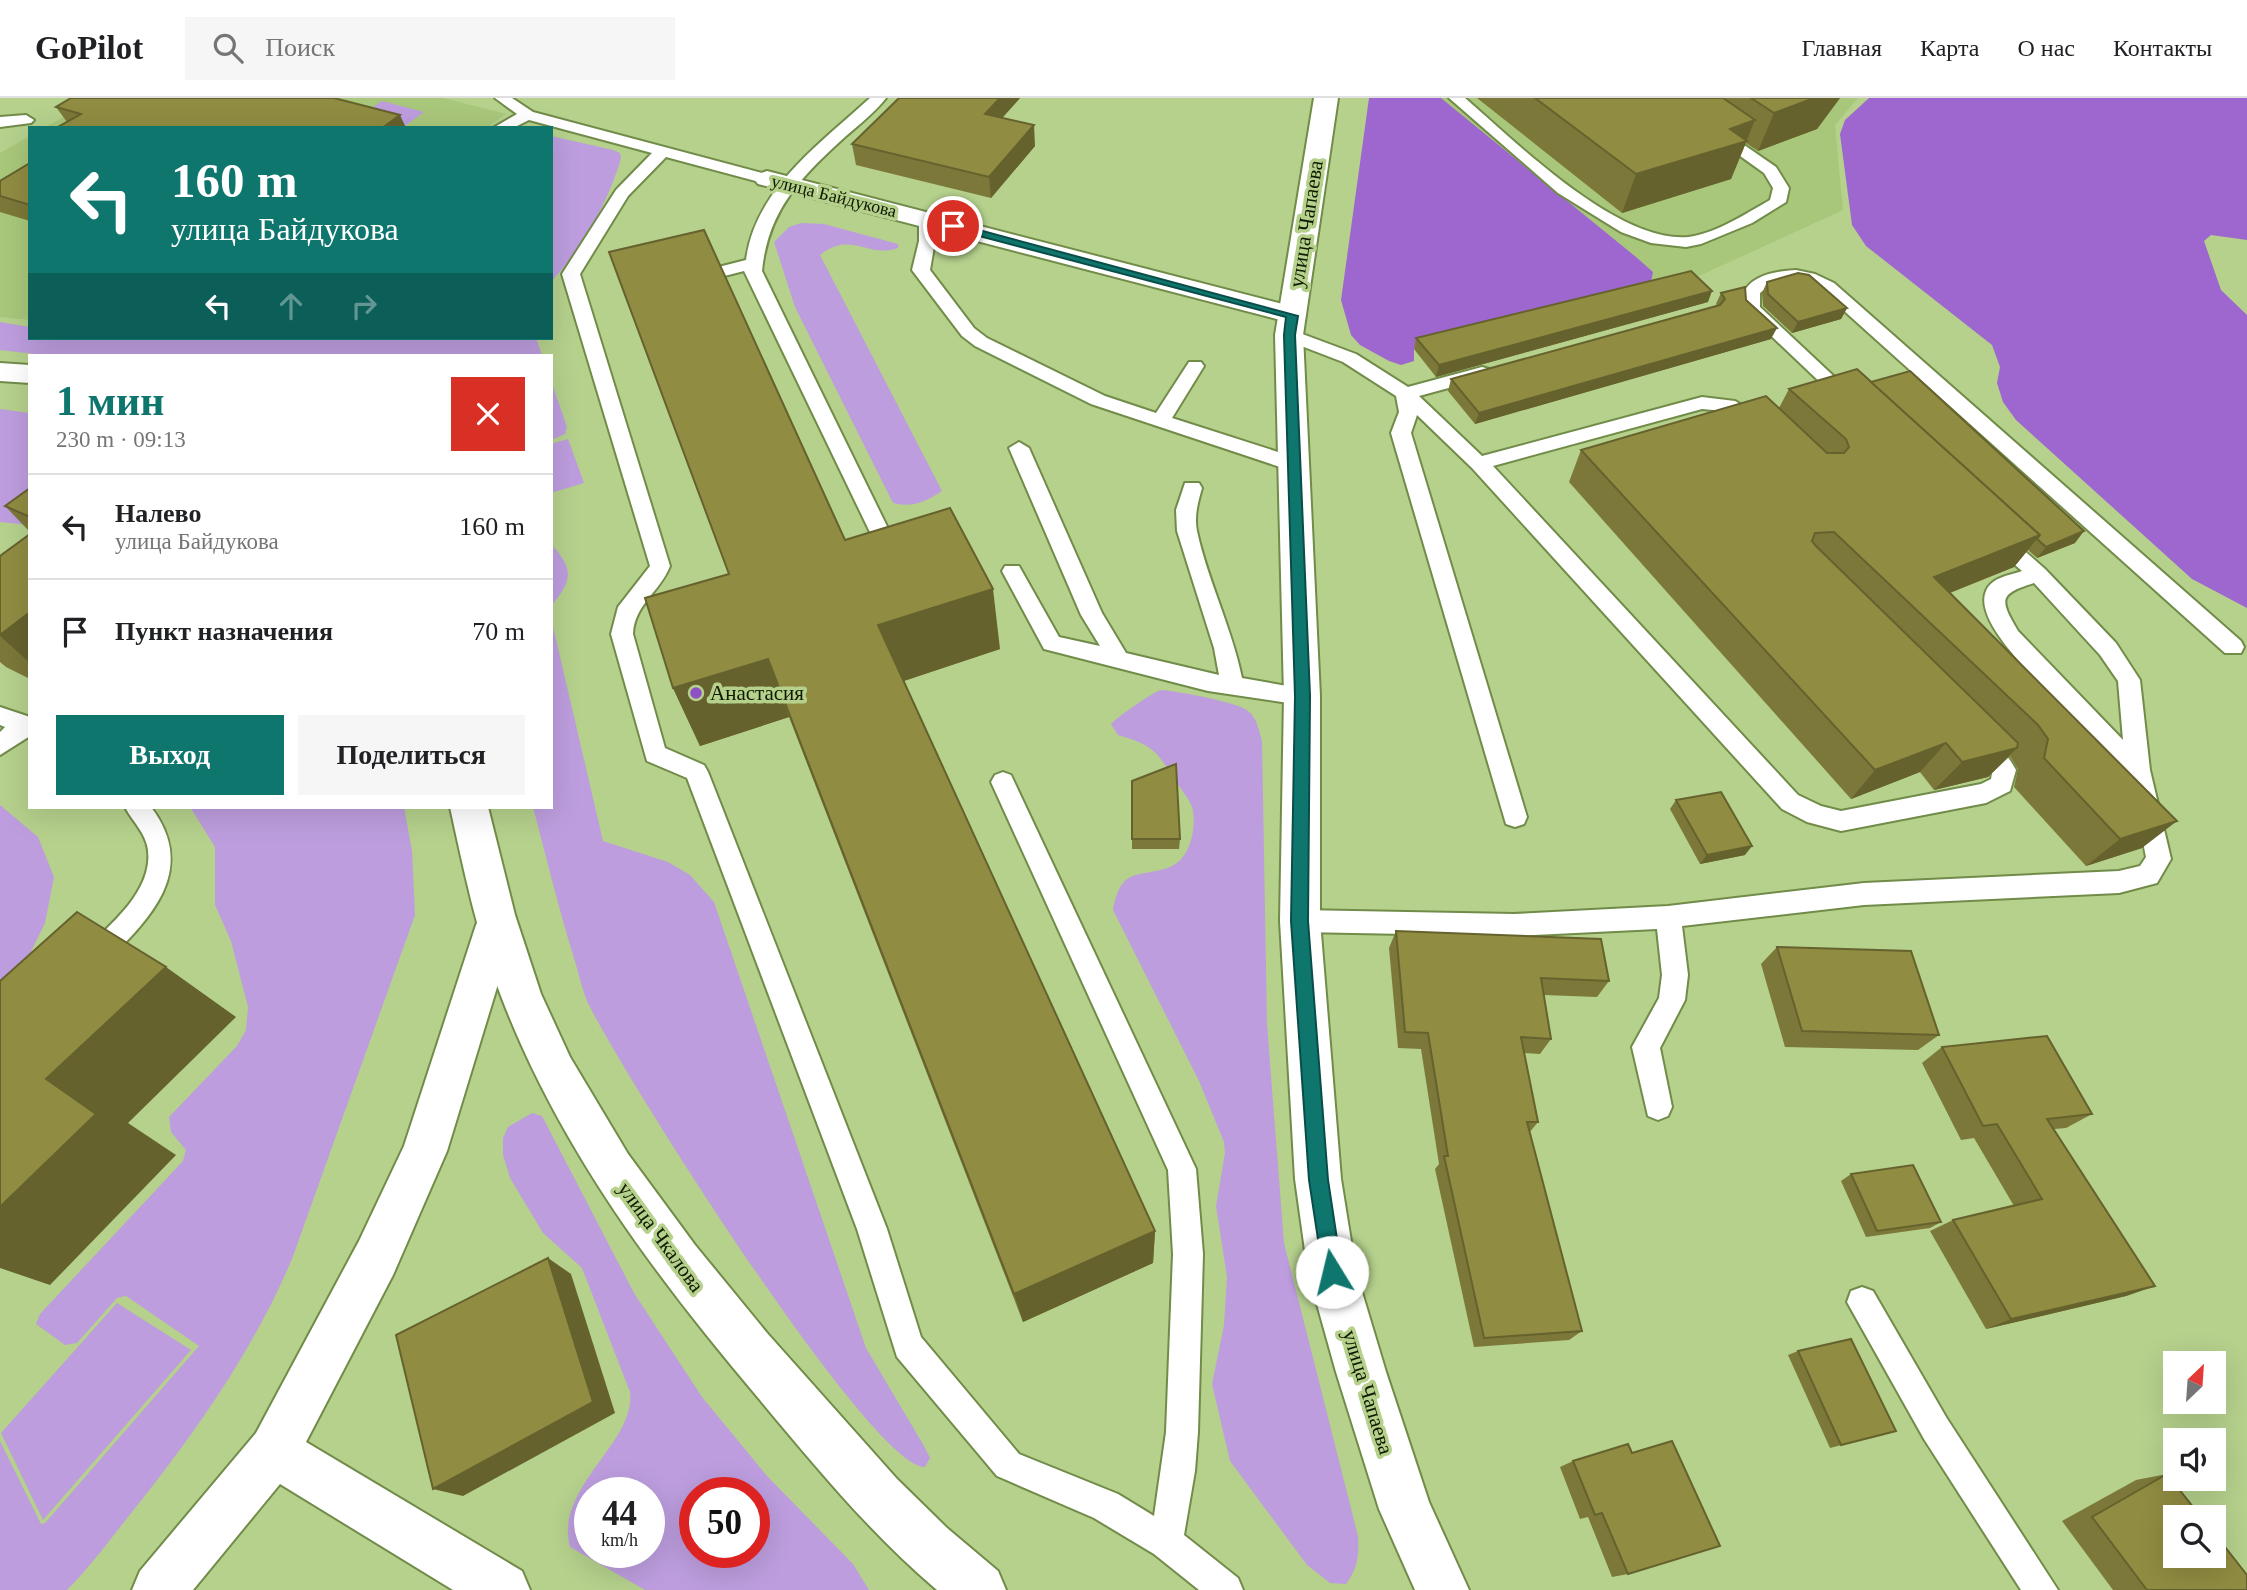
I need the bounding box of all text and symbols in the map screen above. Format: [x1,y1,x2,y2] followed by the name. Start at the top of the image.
[185,17,675,80] search box
[209,29,247,67] icon: search
[35,30,143,66] text: GoPilot
[265,33,335,62] text: Поиск
[1801,35,1882,61] text: Главная
[1920,35,1979,61] text: Карта
[2017,35,2075,61] text: О нас
[2113,35,2212,61] text: Контакты
[171,153,298,208] text: 160 m
[56,154,147,245] icon: left
[1284,158,1328,289] street label: улица Чапаева
[769,171,899,221] street label: улица Байдукова
[923,196,983,256] pin
[934,207,972,245] icon: arrive
[171,211,399,247] text: улица Байдукова
[199,287,237,325] icon: left
[272,287,310,325] icon: ahead
[345,287,383,325] icon: right
[451,377,525,451] button: close
[56,378,165,424] text: 1 мин
[56,427,186,452] text: 230 m · 09:13
[115,499,201,528] text: Налево
[56,508,94,546] icon: left
[459,512,525,541] text: 160 m
[115,529,279,554] text: улица Байдукова
[56,613,94,651] icon: arrive
[115,617,333,646] text: Пункт назначения
[472,617,525,646] text: 70 m
[710,681,804,705] place label: Анастасия
[688,685,704,701] marker: Анастасия
[56,715,284,795] button: Выход
[298,715,525,795] button: Поделиться
[613,1177,709,1297] street label: улица Чкалова
[1295,1235,1369,1309] position arrow
[1338,1327,1398,1458] street label: улица Чапаева
[2163,1351,2226,1414] north arrow
[2163,1351,2226,1568] map controls
[2163,1428,2226,1491] button: sound
[679,1477,770,1568] speed limit sign: 50
[602,1494,637,1533] text: 44
[2163,1505,2226,1568] button: search
[601,1530,638,1550] text: km/h

